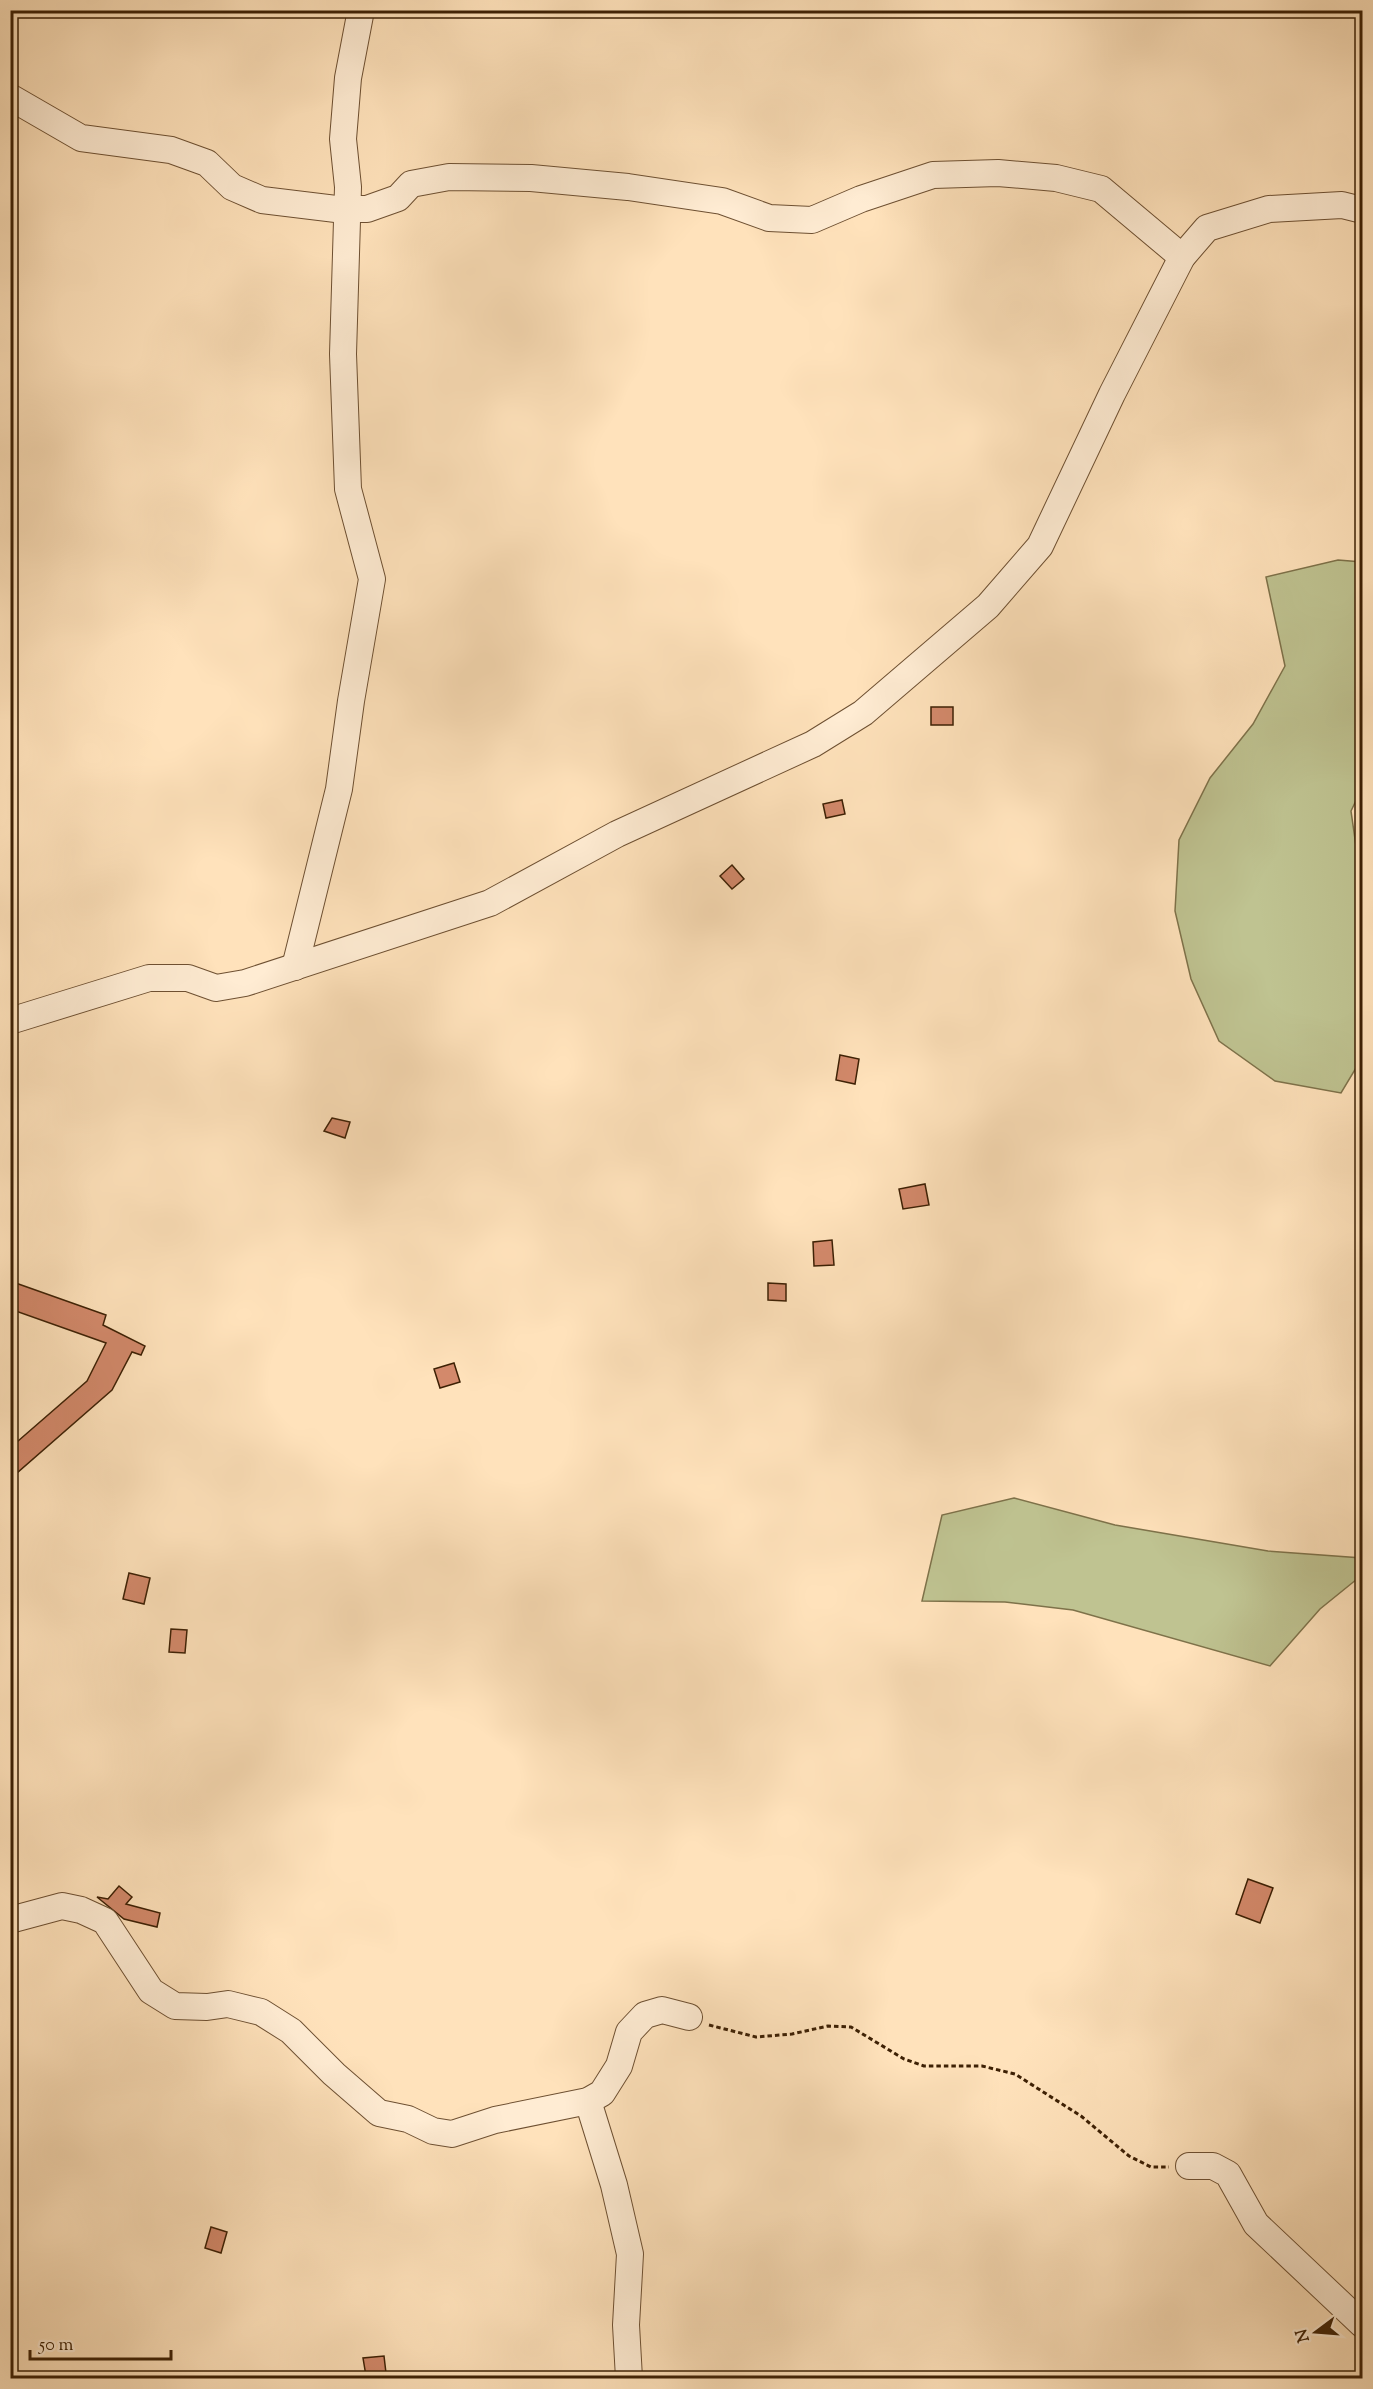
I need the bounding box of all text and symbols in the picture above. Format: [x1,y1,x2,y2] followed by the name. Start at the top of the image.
[1286,2302,1346,2362] north arrow
[30,2323,171,2361] scale bar
[1291,2326,1317,2345] text: N
[38,2333,74,2359] text: 50 m

